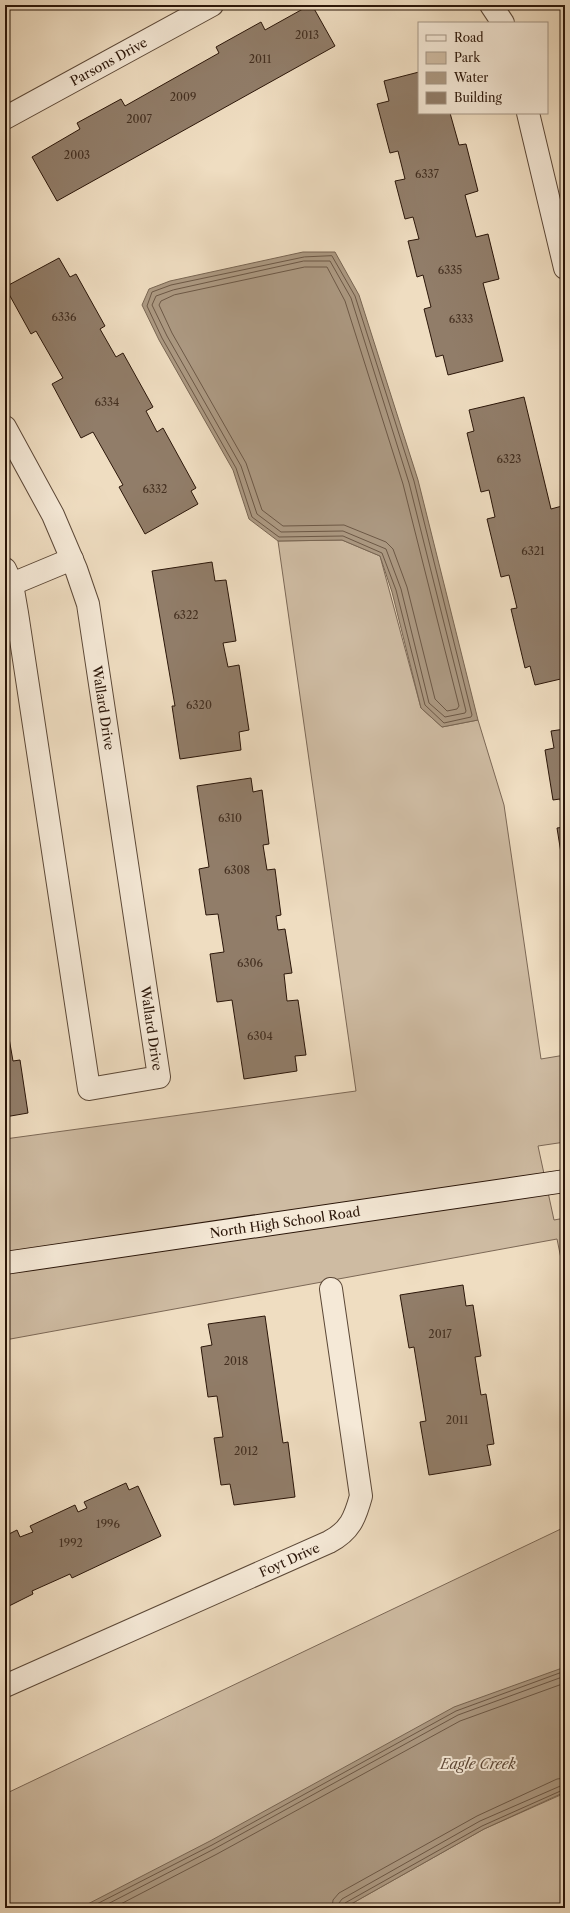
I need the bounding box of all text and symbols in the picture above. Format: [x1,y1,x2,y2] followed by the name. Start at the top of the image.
[418,22,548,114] legend
[295,28,319,42] house number: 2013
[454,30,484,45] text: Road
[67,34,150,89] street label: Parsons Drive
[454,50,481,65] text: Park
[249,52,272,66] house number: 2011
[453,70,488,85] text: Water
[170,90,196,104] house number: 2009
[454,90,502,105] text: Building
[126,112,152,126] house number: 2007
[64,148,90,162] house number: 2003
[415,167,440,181] house number: 6337
[438,263,462,277] house number: 6335
[52,310,77,324] house number: 6336
[449,312,473,326] house number: 6333
[95,395,119,409] house number: 6334
[497,452,521,466] house number: 6323
[143,482,167,496] house number: 6332
[521,544,545,558] house number: 6321
[173,608,199,622] house number: 6322
[89,664,118,751] street label: Wallard Drive
[186,698,212,712] house number: 6320
[218,811,242,825] house number: 6310
[224,863,250,877] house number: 6308
[237,956,264,970] house number: 6306
[137,984,166,1072] street label: Wallard Drive
[247,1029,273,1043] house number: 6304
[209,1203,361,1241] street label: North High School Road
[428,1327,452,1341] house number: 2017
[224,1354,248,1368] house number: 2018
[446,1413,469,1427] house number: 2011
[234,1444,258,1458] house number: 2012
[96,1517,121,1531] house number: 1996
[59,1536,83,1550] house number: 1992
[256,1539,322,1580] street label: Foyt Drive
[439,1755,516,1773] water label: Eagle Creek

